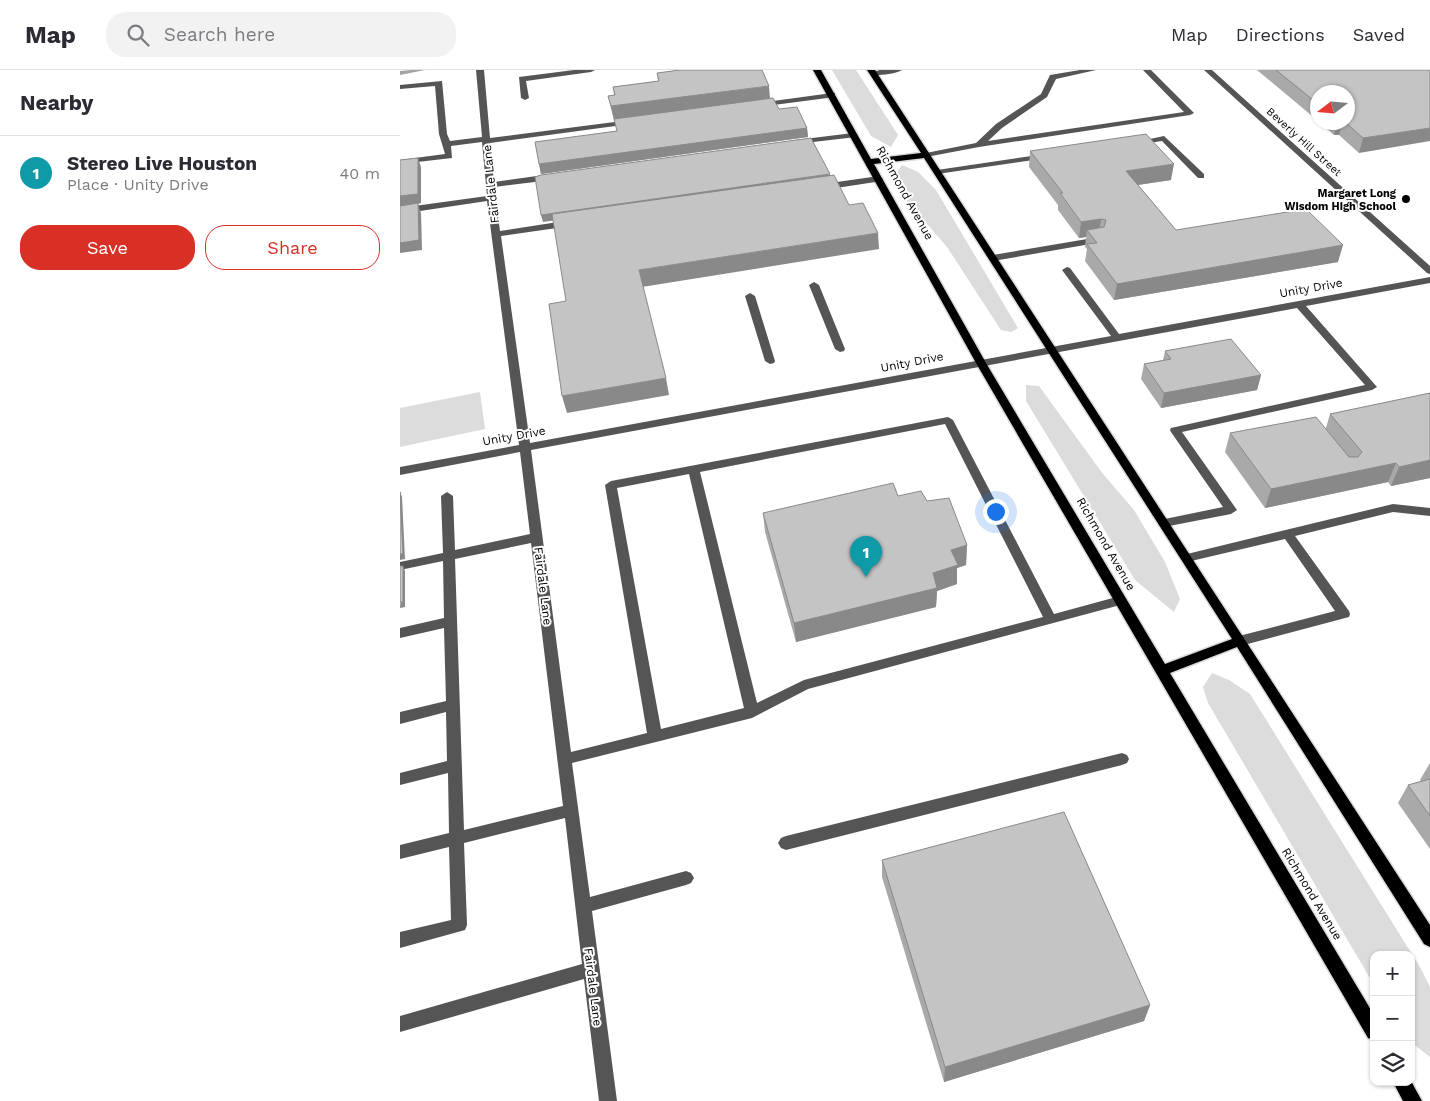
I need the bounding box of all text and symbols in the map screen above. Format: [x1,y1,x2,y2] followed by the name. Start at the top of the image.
[106,12,456,57] search box
[25,21,76,49] text: Map
[124,21,152,49] icon: search
[164,23,275,46] text: Search here
[1171,24,1208,45] text: Map
[1236,24,1325,45] text: Directions
[1353,24,1405,45] text: Saved
[1310,85,1355,130] north arrow
[20,90,93,115] text: Nearby
[1264,105,1344,179] street label: Beverly Hill Street
[480,144,502,224] street label: Fairdale Lane
[873,144,937,242] street label: Richmond Avenue
[67,152,257,175] text: Stereo Live Houston
[33,164,39,183] text: 1
[340,164,380,183] text: 40 m
[67,175,209,194] text: Place · Unity Drive
[1285,187,1397,213] place label: Margaret Long Wisdom High School
[1400,193,1412,205] marker: Margaret Long Wisdom High School
[20,225,195,270] button: Save
[205,225,380,270] button: Share
[1278,276,1344,300] street label: Unity Drive
[879,349,945,375] street label: Unity Drive
[481,424,547,448] street label: Unity Drive
[1074,495,1138,593] street label: Richmond Avenue
[983,499,1009,525] your location
[850,536,882,577] pin: 1
[531,546,555,626] street label: Fairdale Lane
[1279,845,1345,943] street label: Richmond Avenue
[581,947,605,1027] street label: Fairdale Lane
[1370,951,1415,1086] map controls
[1370,951,1415,996] button: +
[1370,996,1415,1041] button: −
[1370,1041,1415,1086] button: layers

